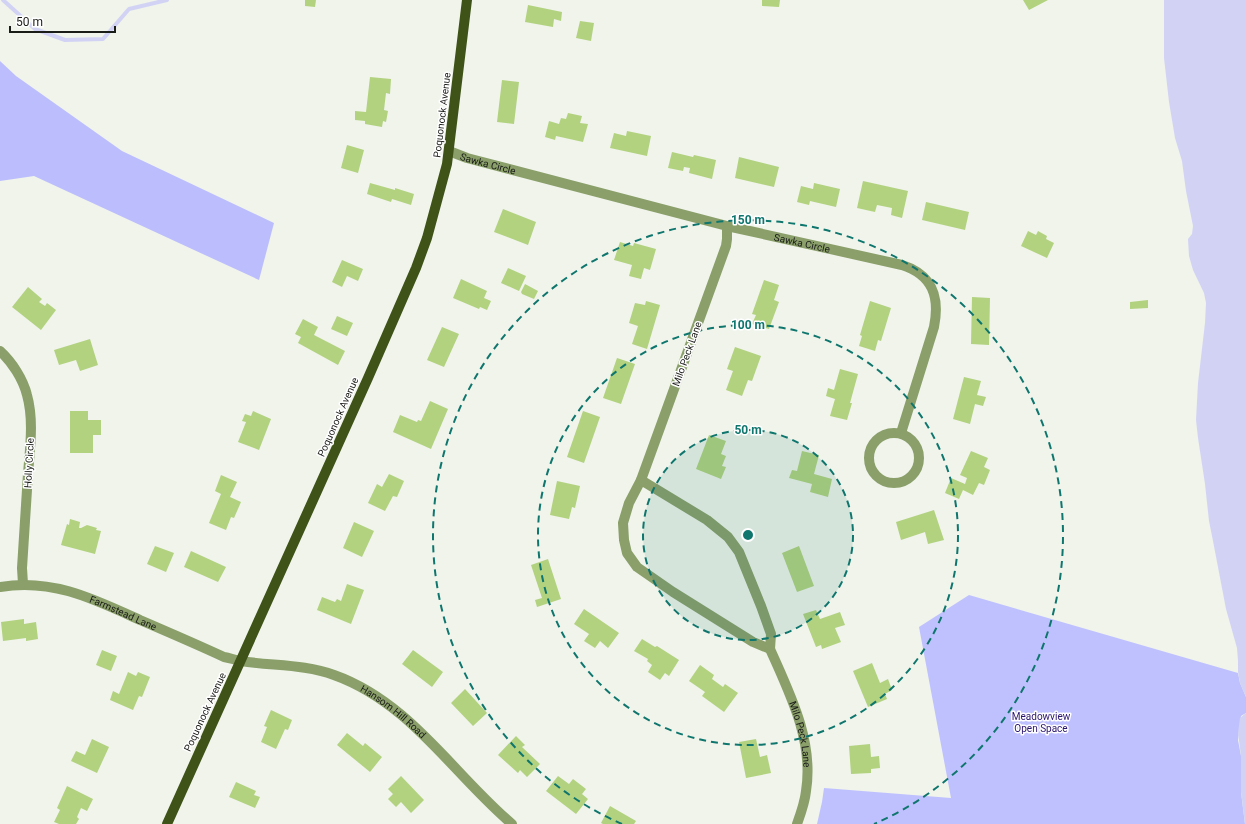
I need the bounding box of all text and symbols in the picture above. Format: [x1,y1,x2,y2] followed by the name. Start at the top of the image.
[10,8,115,34] scale bar
[16,15,43,29] text: 50 m
[431,72,453,158] street label: Poquonock Avenue
[459,150,517,176] street label: Sawka Circle
[731,213,765,227] text: 150 m
[773,231,831,254] street label: Sawka Circle
[731,318,765,332] text: 100 m
[670,320,704,388] street label: Milo Peck Lane
[316,376,360,458] street label: Poquonock Avenue
[734,423,762,437] text: 50 m
[22,438,36,488] street label: Holly Circle
[741,528,755,542] centre of rings
[88,593,158,632] street label: Farmstead Lane
[182,671,228,753] street label: Poquonock Avenue
[359,682,428,740] street label: Hansom Hill Road
[787,700,813,768] street label: Milo Peck Lane
[1012,711,1071,734] park label: Meadowview Open Space

